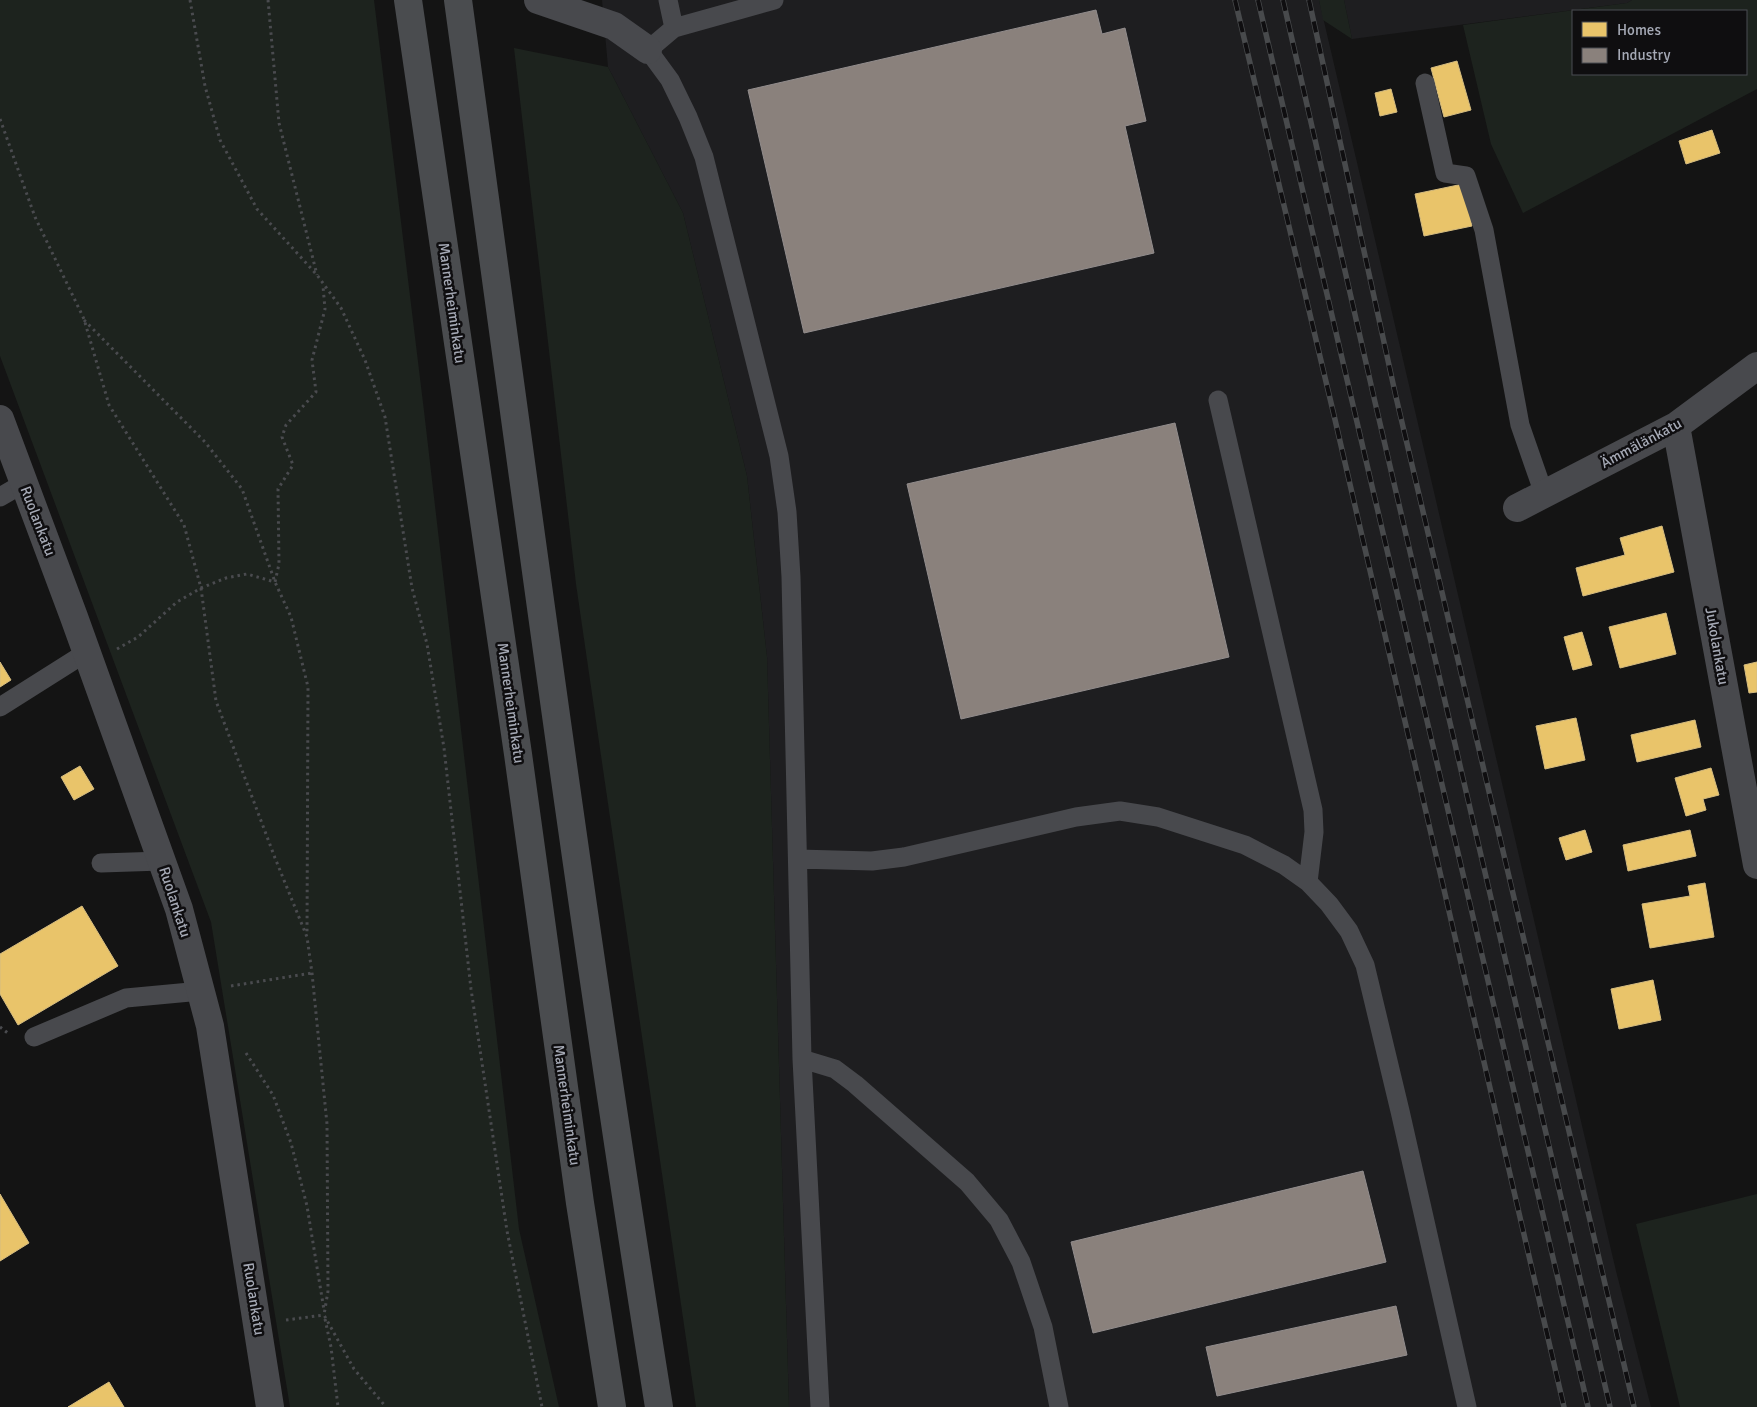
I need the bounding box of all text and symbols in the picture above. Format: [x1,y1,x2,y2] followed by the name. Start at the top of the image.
[1572,10,1747,75] legend
[1617,21,1661,39] text: Homes
[1617,46,1670,64] text: Industry
[435,242,469,364] street label: Mannerheiminkatu
[1597,414,1685,472] street label: Ämmälänkatu
[16,484,60,558] street label: Ruolankatu
[1701,606,1733,686] street label: Jukolankatu
[494,642,528,764] street label: Mannerheiminkatu
[155,864,195,940] street label: Ruolankatu
[550,1044,584,1166] street label: Mannerheiminkatu
[239,1261,269,1337] street label: Ruolankatu

